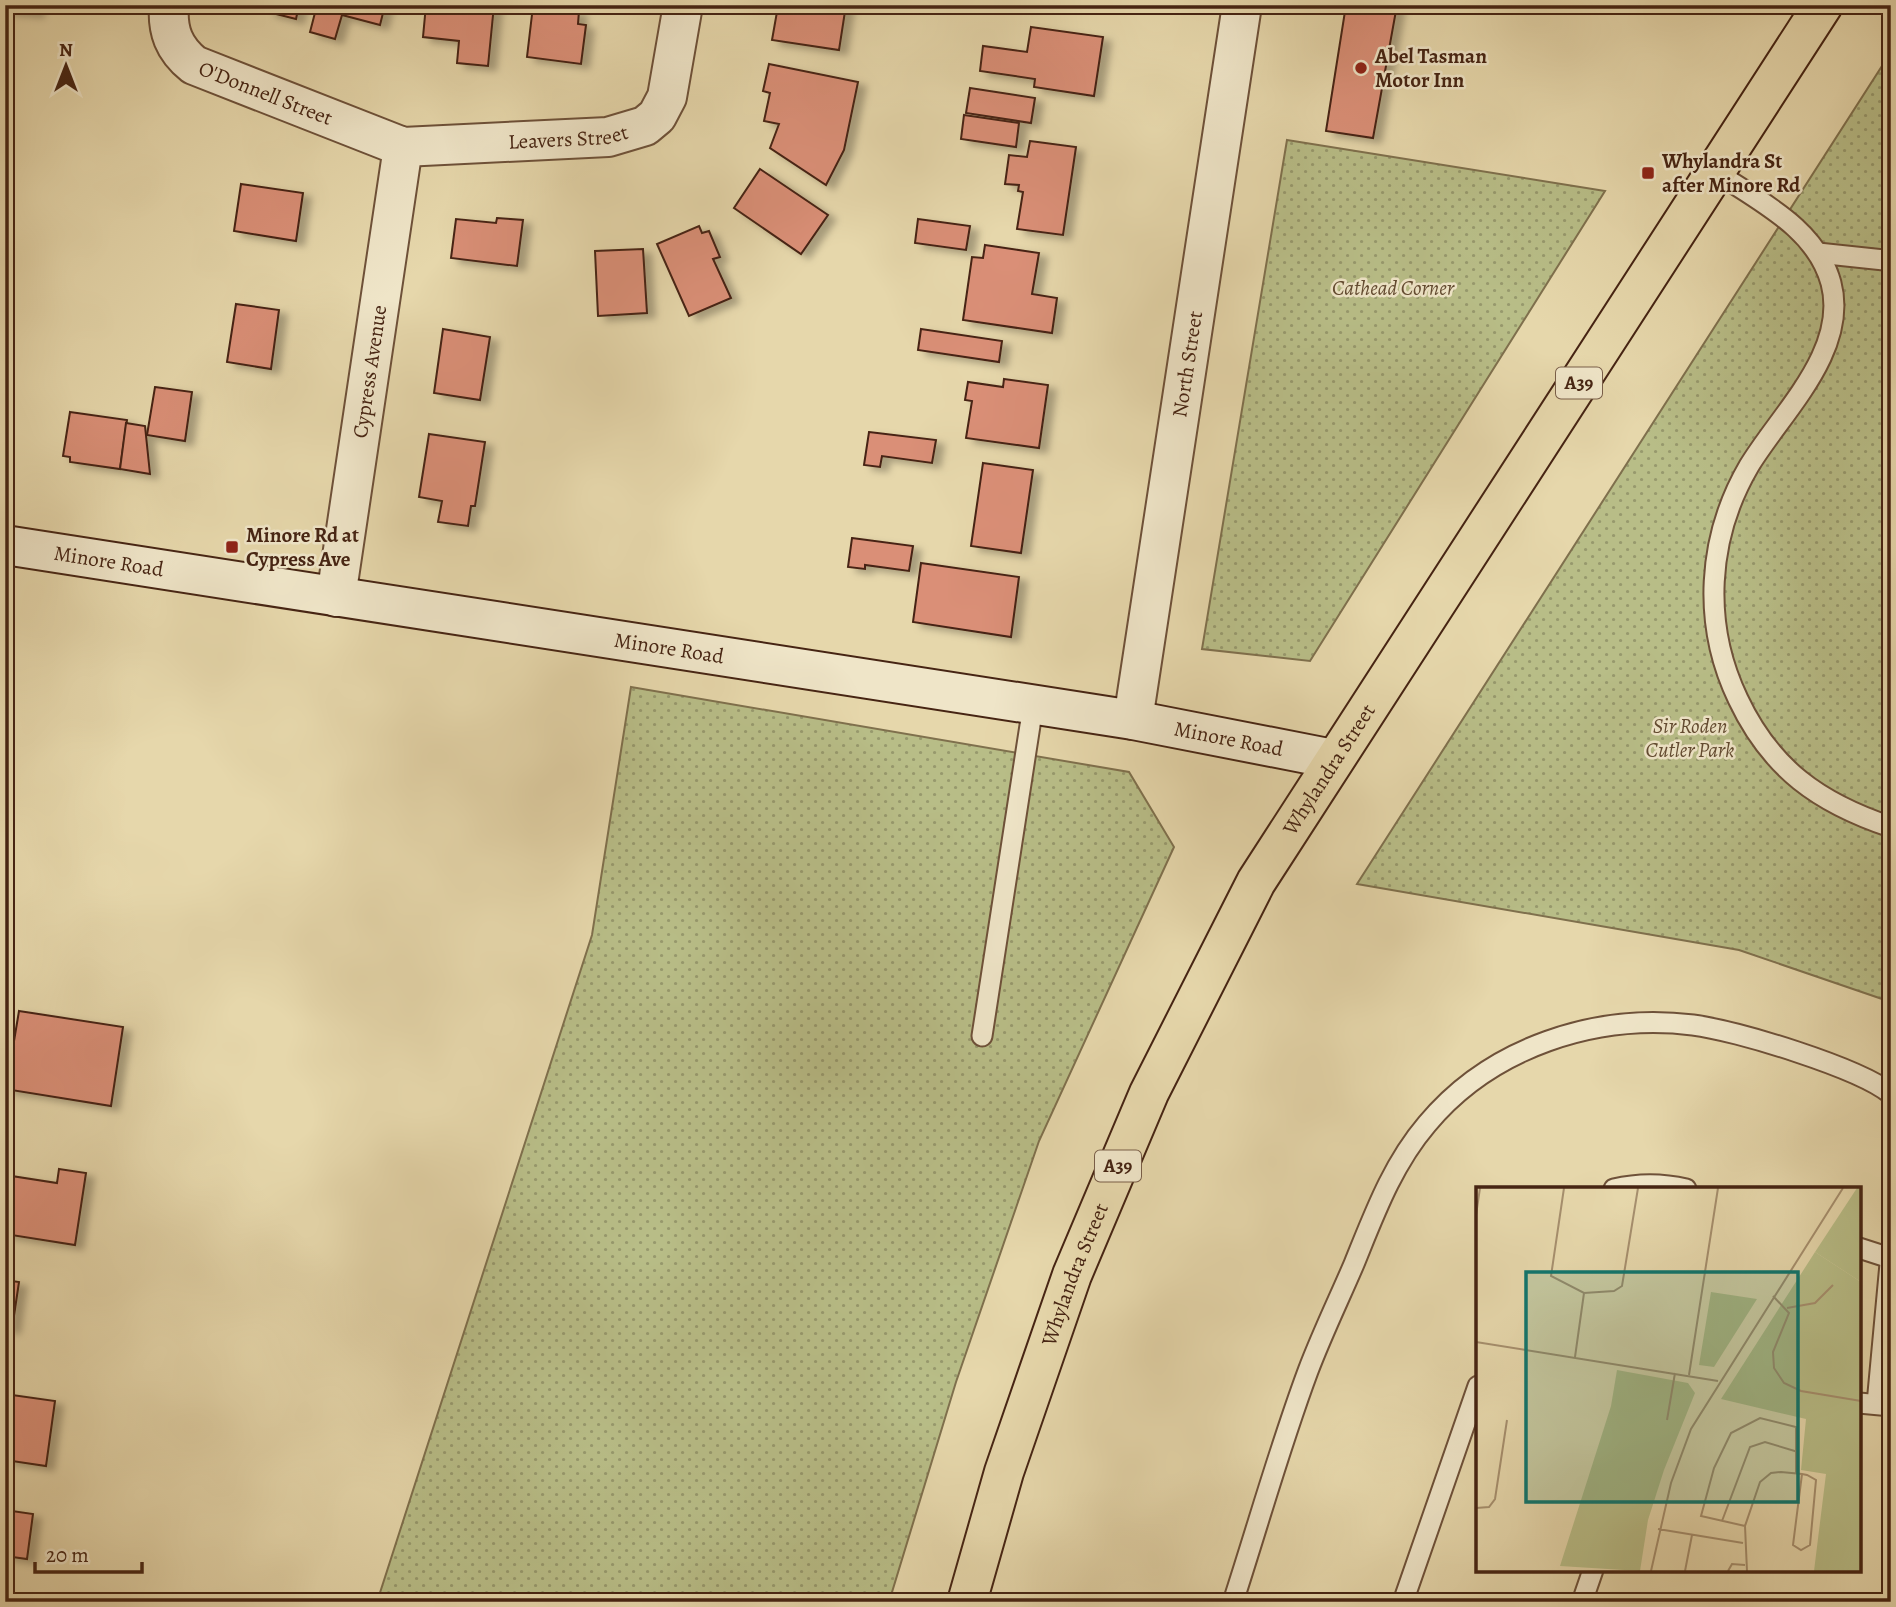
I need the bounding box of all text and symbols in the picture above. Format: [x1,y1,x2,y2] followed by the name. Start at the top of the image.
[32,32,102,102] north arrow
[59,37,73,63] text: N
[1374,42,1487,94] place label: Abel Tasman Motor Inn
[195,54,337,132] street label: O'Donnell Street
[1353,60,1369,76] marker: Abel Tasman Motor Inn
[507,118,631,156] street label: Leavers Street
[1661,147,1801,199] place label: Whylandra St after Minore Rd
[1640,165,1656,181] marker: Whylandra St after Minore Rd
[1332,274,1455,302] park label: Cathead Corner
[346,303,393,440] street label: Cypress Avenue
[1165,309,1209,419] street label: North Street
[1556,368,1602,398] road number: A39
[246,521,359,573] place label: Minore Rd at Cypress Ave
[52,539,166,584] street label: Minore Road
[224,539,240,555] marker: Minore Rd at Cypress Ave
[612,626,727,670] street label: Minore Road
[1276,698,1382,841] street label: Whylandra Street
[1646,712,1734,764] park label: Sir Roden Cutler Park
[1172,714,1286,763] street label: Minore Road
[1095,1150,1141,1182] road number: A39
[1476,1187,1861,1572] inset map
[1034,1199,1115,1350] street label: Whylandra Street
[35,1530,142,1574] scale bar
[46,1541,89,1569] text: 20 m

